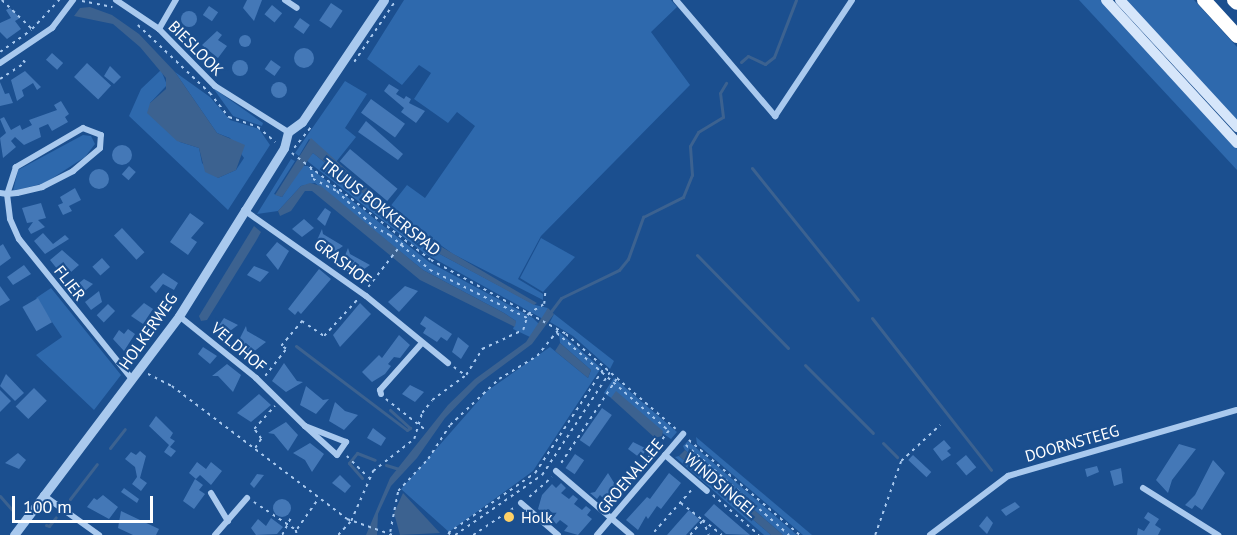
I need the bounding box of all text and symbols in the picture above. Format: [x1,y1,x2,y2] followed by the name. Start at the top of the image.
[164,16,228,80] street label: BIESLOOK
[317,154,445,260] street label: TRUUS BOKKERSPAD
[311,234,375,290] street label: GRASHOF
[50,262,90,304] street label: FLIER
[115,289,181,373] street label: HOLKERWEG
[207,318,271,376] street label: VELDHOF
[1023,420,1121,466] street label: DOORNSTEEG
[593,435,667,517] street label: GROENALLEE
[680,449,762,521] street label: WINDSINGEL
[15,484,156,522] scale bar
[23,495,72,518] text: 100 m
[521,507,553,527] place label: Holk
[502,510,516,524] marker: Holk

